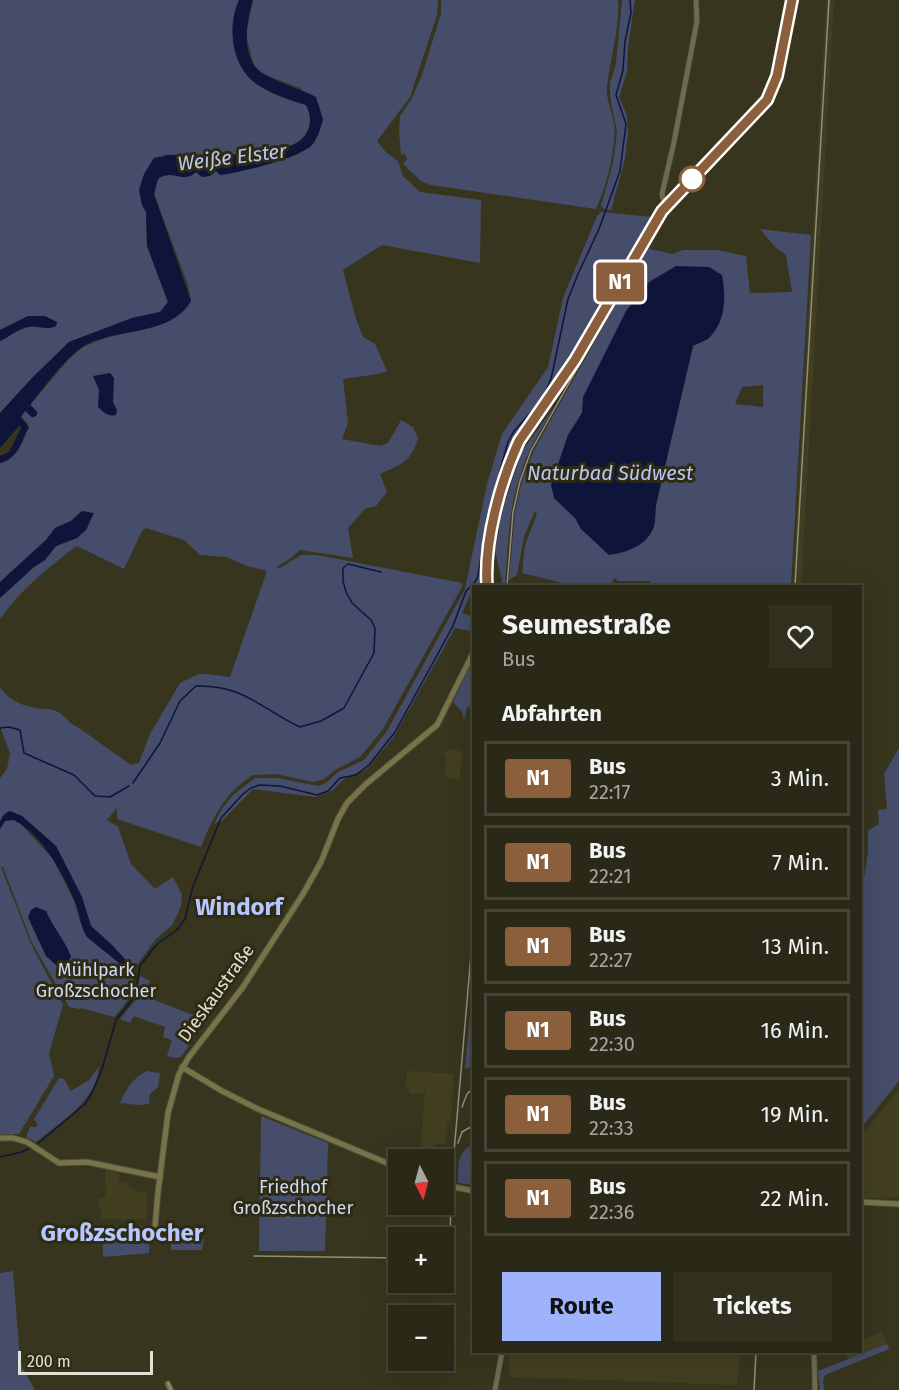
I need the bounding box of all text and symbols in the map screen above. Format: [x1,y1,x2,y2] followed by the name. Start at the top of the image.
[176,138,289,176] water label: Weiße Elster
[679,166,705,192] unlabelled marker
[593,262,647,302] line badge: N1
[608,269,632,295] text: N1
[527,461,694,485] water label: Naturbad Südwest
[769,605,832,668] button: heart
[502,608,671,641] text: Seumestraße
[502,647,535,671] text: Bus
[502,700,602,727] text: Abfahrten
[589,753,626,780] text: Bus
[526,765,550,791] text: N1
[771,765,829,792] text: 3 Min.
[589,780,630,804] text: 22:17
[589,837,626,864] text: Bus
[526,849,550,875] text: N1
[772,849,829,876] text: 7 Min.
[589,864,632,888] text: 22:21
[195,893,285,921] district label: Windorf
[589,921,626,948] text: Bus
[526,933,550,959] text: N1
[761,933,829,960] text: 13 Min.
[173,940,259,1046] street label: Dieskaustraße
[589,948,632,972] text: 22:27
[36,959,156,1002] park label: Mühlpark Großzschocher
[589,1005,626,1032] text: Bus
[526,1017,550,1043] text: N1
[760,1017,829,1044] text: 16 Min.
[589,1032,635,1056] text: 22:30
[589,1089,626,1116] text: Bus
[526,1101,550,1127] text: N1
[761,1101,829,1128] text: 19 Min.
[589,1116,634,1140] text: 22:33
[388,1149,454,1215] north arrow
[388,1149,454,1371] map controls
[589,1173,626,1200] text: Bus
[233,1176,353,1219] park label: Friedhof Großzschocher
[526,1185,550,1211] text: N1
[760,1185,829,1212] text: 22 Min.
[589,1200,634,1224] text: 22:36
[41,1219,204,1247] district label: Großzschocher
[388,1227,454,1293] button: +
[502,1272,661,1341] button: Route
[673,1272,832,1341] button: Tickets
[388,1305,454,1371] button: −
[18,1348,153,1376] scale bar
[27,1352,71,1371] text: 200 m

